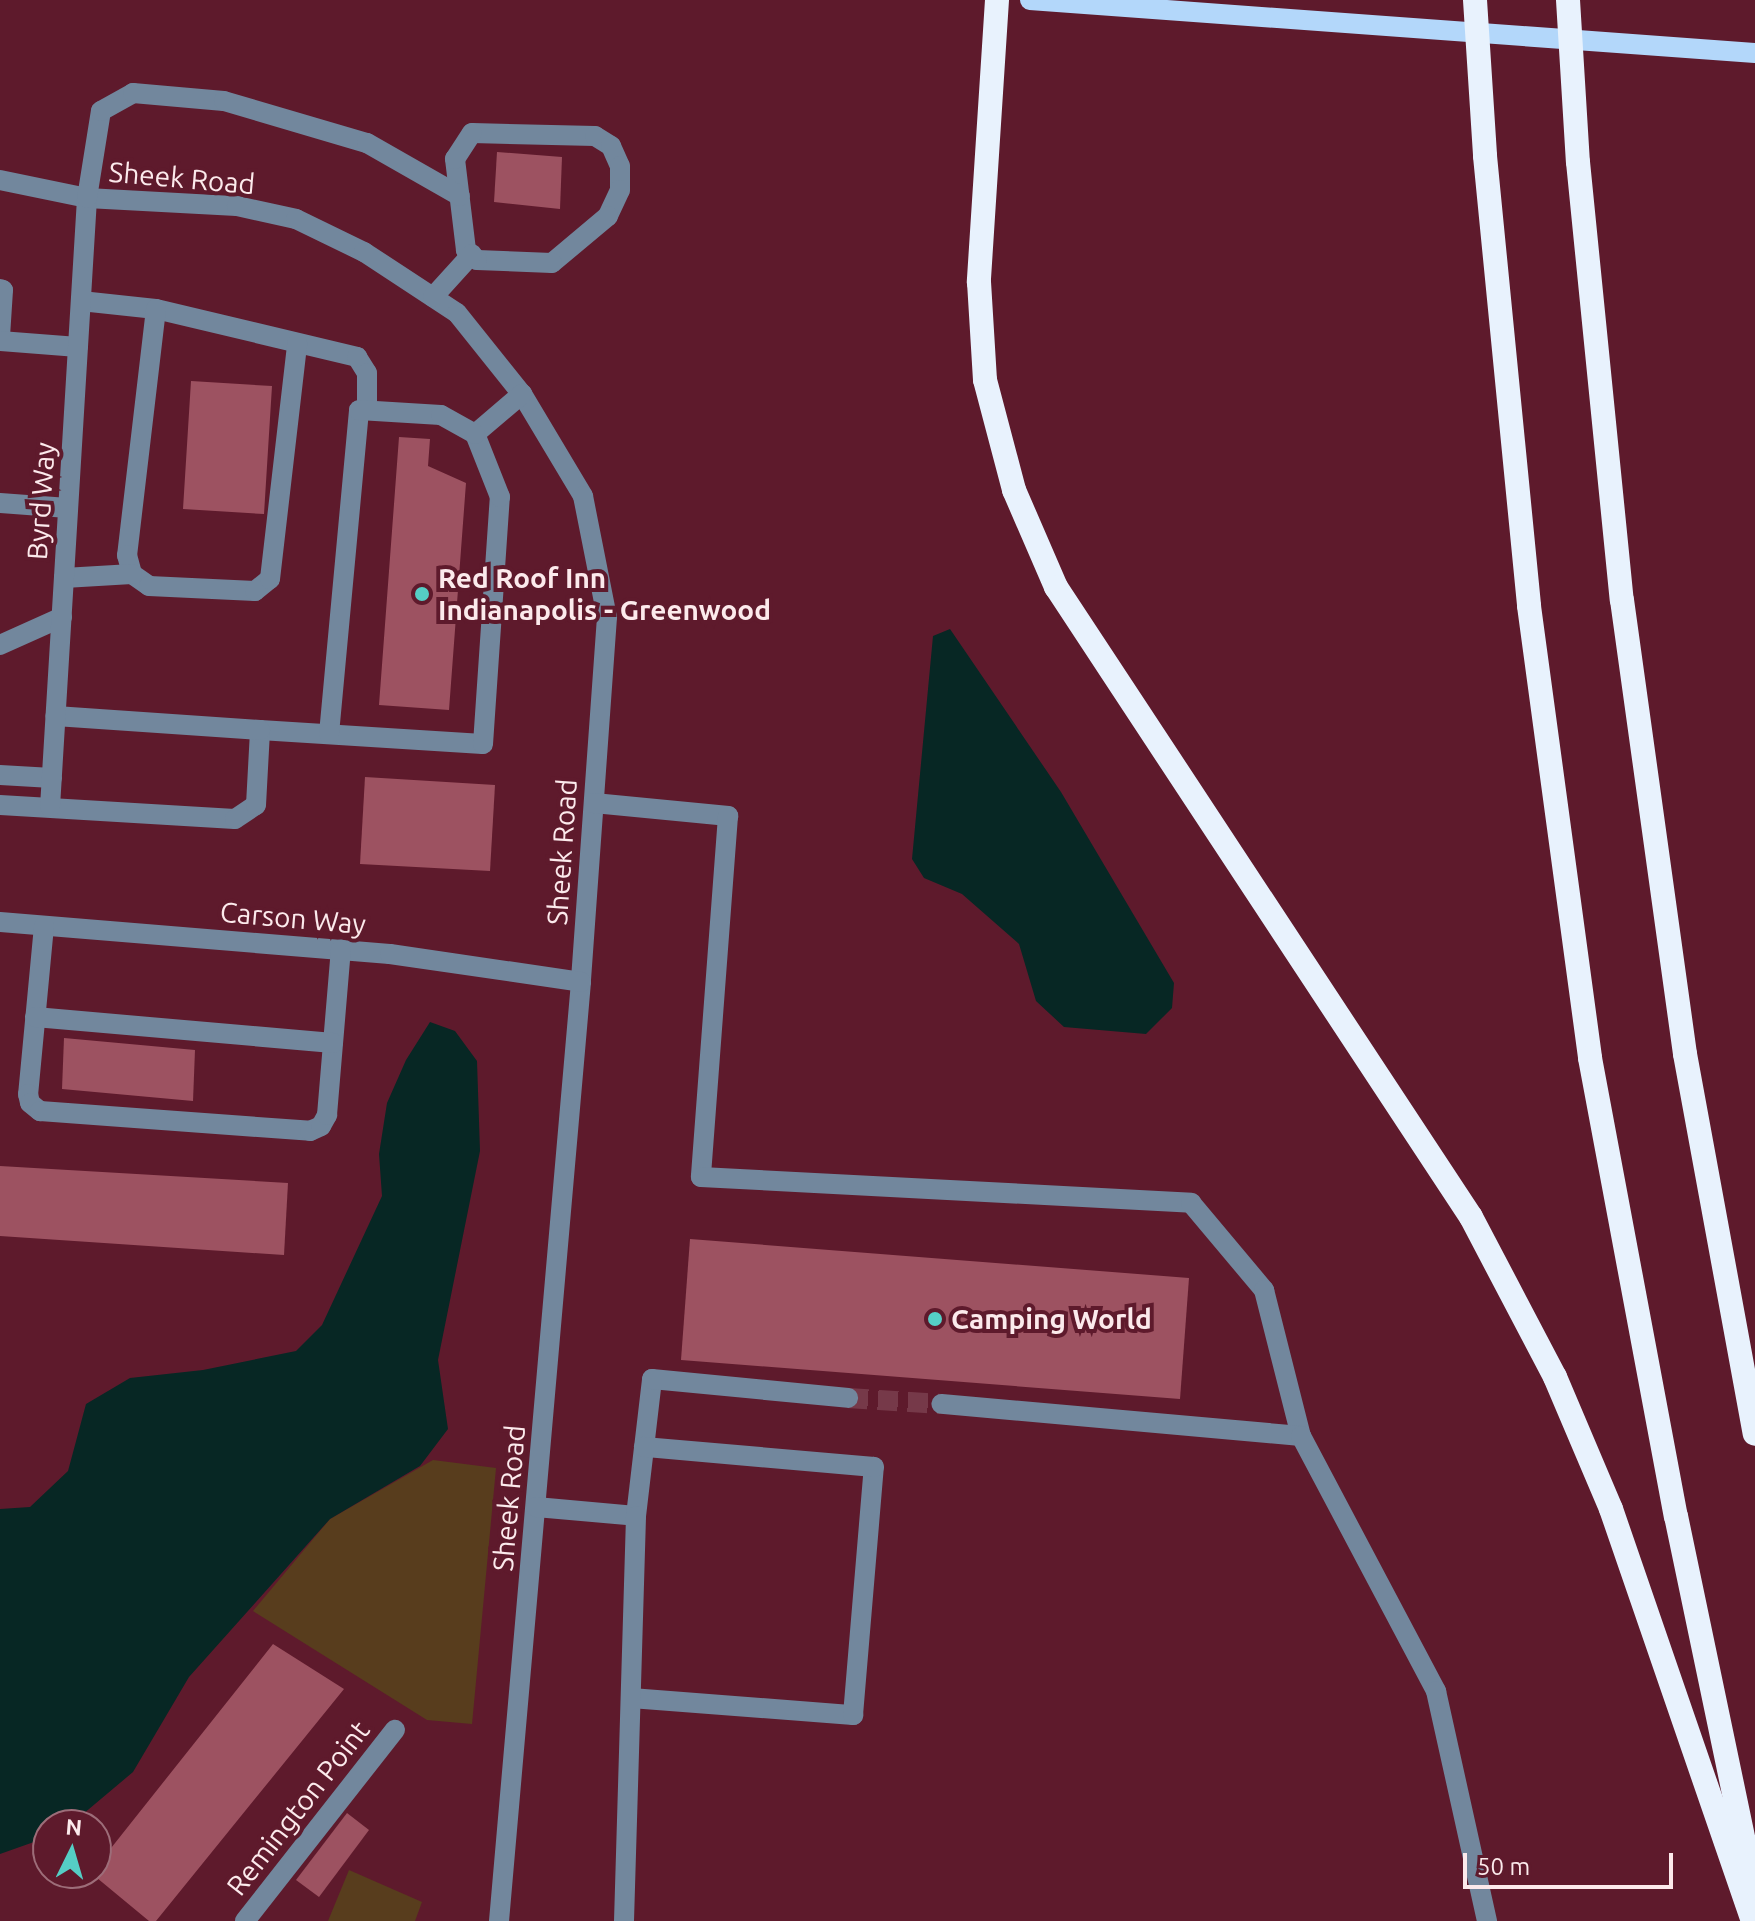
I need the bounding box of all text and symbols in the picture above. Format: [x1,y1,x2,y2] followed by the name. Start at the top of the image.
[107,155,257,201] street label: Sheek Road
[20,441,62,561] street label: Byrd Way
[438,561,771,627] place label: Red Roof Inn Indianapolis - Greenwood
[413,585,431,603] marker: Red Roof Inn Indianapolis - Greenwood
[540,778,584,926] street label: Sheek Road
[219,895,367,941] street label: Carson Way
[951,1302,1152,1336] place label: Camping World
[926,1310,944,1328] marker: Camping World
[486,1423,532,1573] street label: Sheek Road
[219,1714,377,1902] street label: Remington Point
[32,1809,112,1889] north arrow
[65,1813,83,1840] text: N
[1467,1837,1677,1887] scale bar
[1477,1853,1530,1880] text: 50 m

